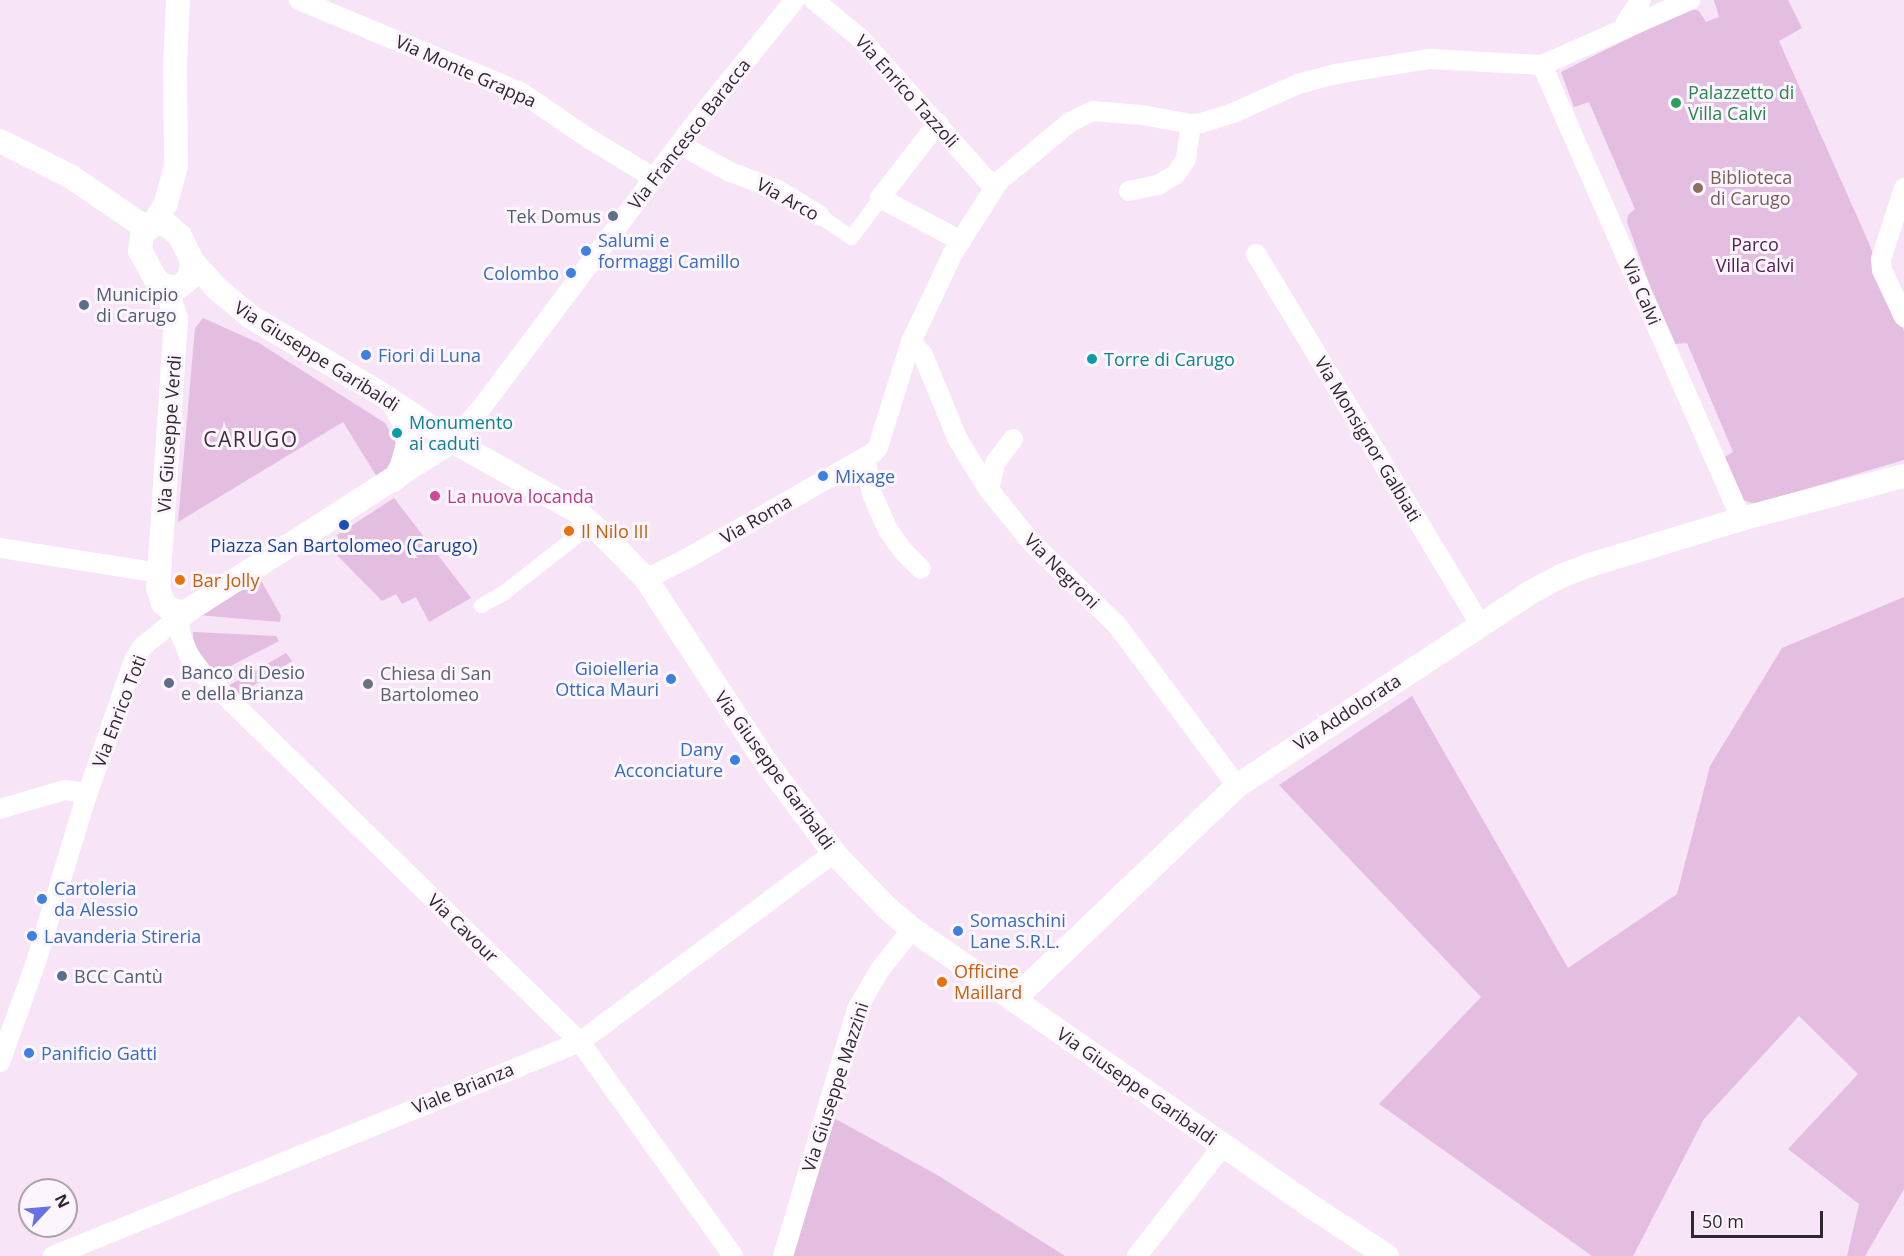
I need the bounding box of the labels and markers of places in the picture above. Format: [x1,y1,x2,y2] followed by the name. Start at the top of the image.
[1688,82,1794,124] place label: Palazzetto di Villa Calvi
[1669,96,1683,110] marker: Palazzetto di Villa Calvi
[1710,167,1792,210] place label: Biblioteca di Carugo
[1691,181,1705,195] marker: Biblioteca di Carugo
[507,205,601,227] place label: Tek Domus
[606,209,620,223] marker: Tek Domus
[598,230,740,272] place label: Salumi e formaggi Camillo
[579,244,593,258] marker: Salumi e formaggi Camillo
[483,262,559,284] place label: Colombo
[564,266,578,280] marker: Colombo
[96,284,178,326] place label: Municipio di Carugo
[77,298,91,312] marker: Municipio di Carugo
[378,344,481,366] place label: Fiori di Luna
[359,348,373,362] marker: Fiori di Luna
[1104,348,1235,370] place label: Torre di Carugo
[1085,352,1099,366] marker: Torre di Carugo
[409,412,513,454] place label: Monumento ai caduti
[390,426,404,440] marker: Monumento ai caduti
[835,465,895,487] place label: Mixage
[816,469,830,483] marker: Mixage
[447,485,594,507] place label: La nuova locanda
[428,489,442,503] marker: La nuova locanda
[337,518,351,532] marker: Piazza San Bartolomeo (Carugo)
[581,520,648,542] place label: Il Nilo III
[562,524,576,538] marker: Il Nilo III
[210,534,478,556] place label: Piazza San Bartolomeo (Carugo)
[192,569,259,591] place label: Bar Jolly
[173,573,187,587] marker: Bar Jolly
[555,658,659,700] place label: Gioielleria Ottica Mauri
[181,662,305,704] place label: Banco di Desio e della Brianza
[380,663,491,706] place label: Chiesa di San Bartolomeo
[664,672,678,686] marker: Gioielleria Ottica Mauri
[162,676,176,690] marker: Banco di Desio e della Brianza
[361,677,375,691] marker: Chiesa di San Bartolomeo
[614,739,723,782] place label: Dany Acconciature
[728,753,742,767] marker: Dany Acconciature
[54,878,138,920] place label: Cartoleria da Alessio
[35,892,49,906] marker: Cartoleria da Alessio
[970,910,1066,952] place label: Somaschini Lane S.R.L.
[951,924,965,938] marker: Somaschini Lane S.R.L.
[44,925,201,947] place label: Lavanderia Stireria
[25,929,39,943] marker: Lavanderia Stireria
[954,961,1022,1004] place label: Officine Maillard
[74,965,163,987] place label: BCC Cantù
[55,969,69,983] marker: BCC Cantù
[935,975,949,989] marker: Officine Maillard
[41,1042,157,1064] place label: Panificio Gatti
[22,1046,36,1060] marker: Panificio Gatti

